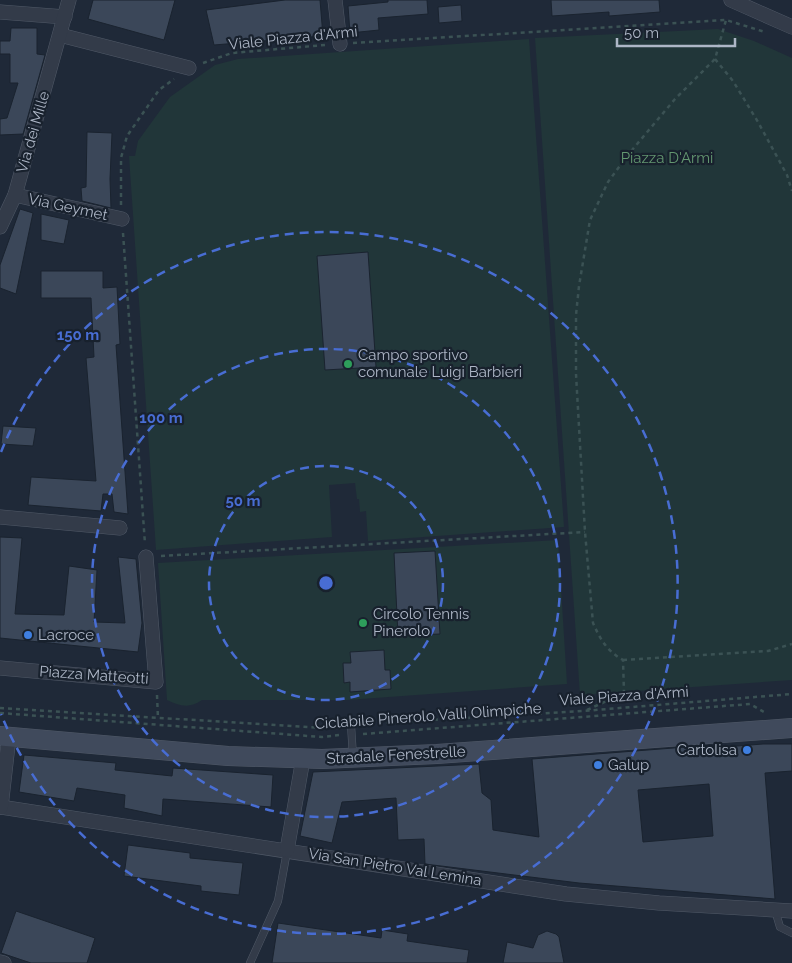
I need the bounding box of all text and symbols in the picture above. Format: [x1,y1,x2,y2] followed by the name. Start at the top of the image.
[617,15,734,47] scale bar
[228,22,358,54] street label: Viale Piazza d'Armi
[624,24,659,42] text: 50 m
[13,89,53,175] street label: Via dei Mille
[621,149,713,167] park label: Piazza D'Armi
[27,190,109,224] street label: Via Geymet
[57,326,99,344] text: 150 m
[358,346,522,381] place label: Campo sportivo comunale Luigi Barbieri
[342,358,354,370] marker: Campo sportivo comunale Luigi Barbieri
[139,409,183,427] text: 100 m
[225,492,261,510] text: 50 m
[317,574,335,592] centre of rings
[373,605,469,640] place label: Circolo Tennis Pinerolo
[357,617,369,629] marker: Circolo Tennis Pinerolo
[38,626,94,644] place label: Lacroce
[22,629,34,641] marker: Lacroce
[39,662,149,688] street label: Piazza Matteotti
[559,682,689,710] street label: Viale Piazza d'Armi
[314,699,542,733] street label: Ciclabile Pinerolo Valli Olimpiche
[677,741,737,759] place label: Cartolisa
[326,742,466,768] street label: Stradale Fenestrelle
[741,744,753,756] marker: Cartolisa
[608,756,649,774] place label: Galup
[592,759,604,771] marker: Galup
[307,844,483,890] street label: Via San Pietro Val Lemina

